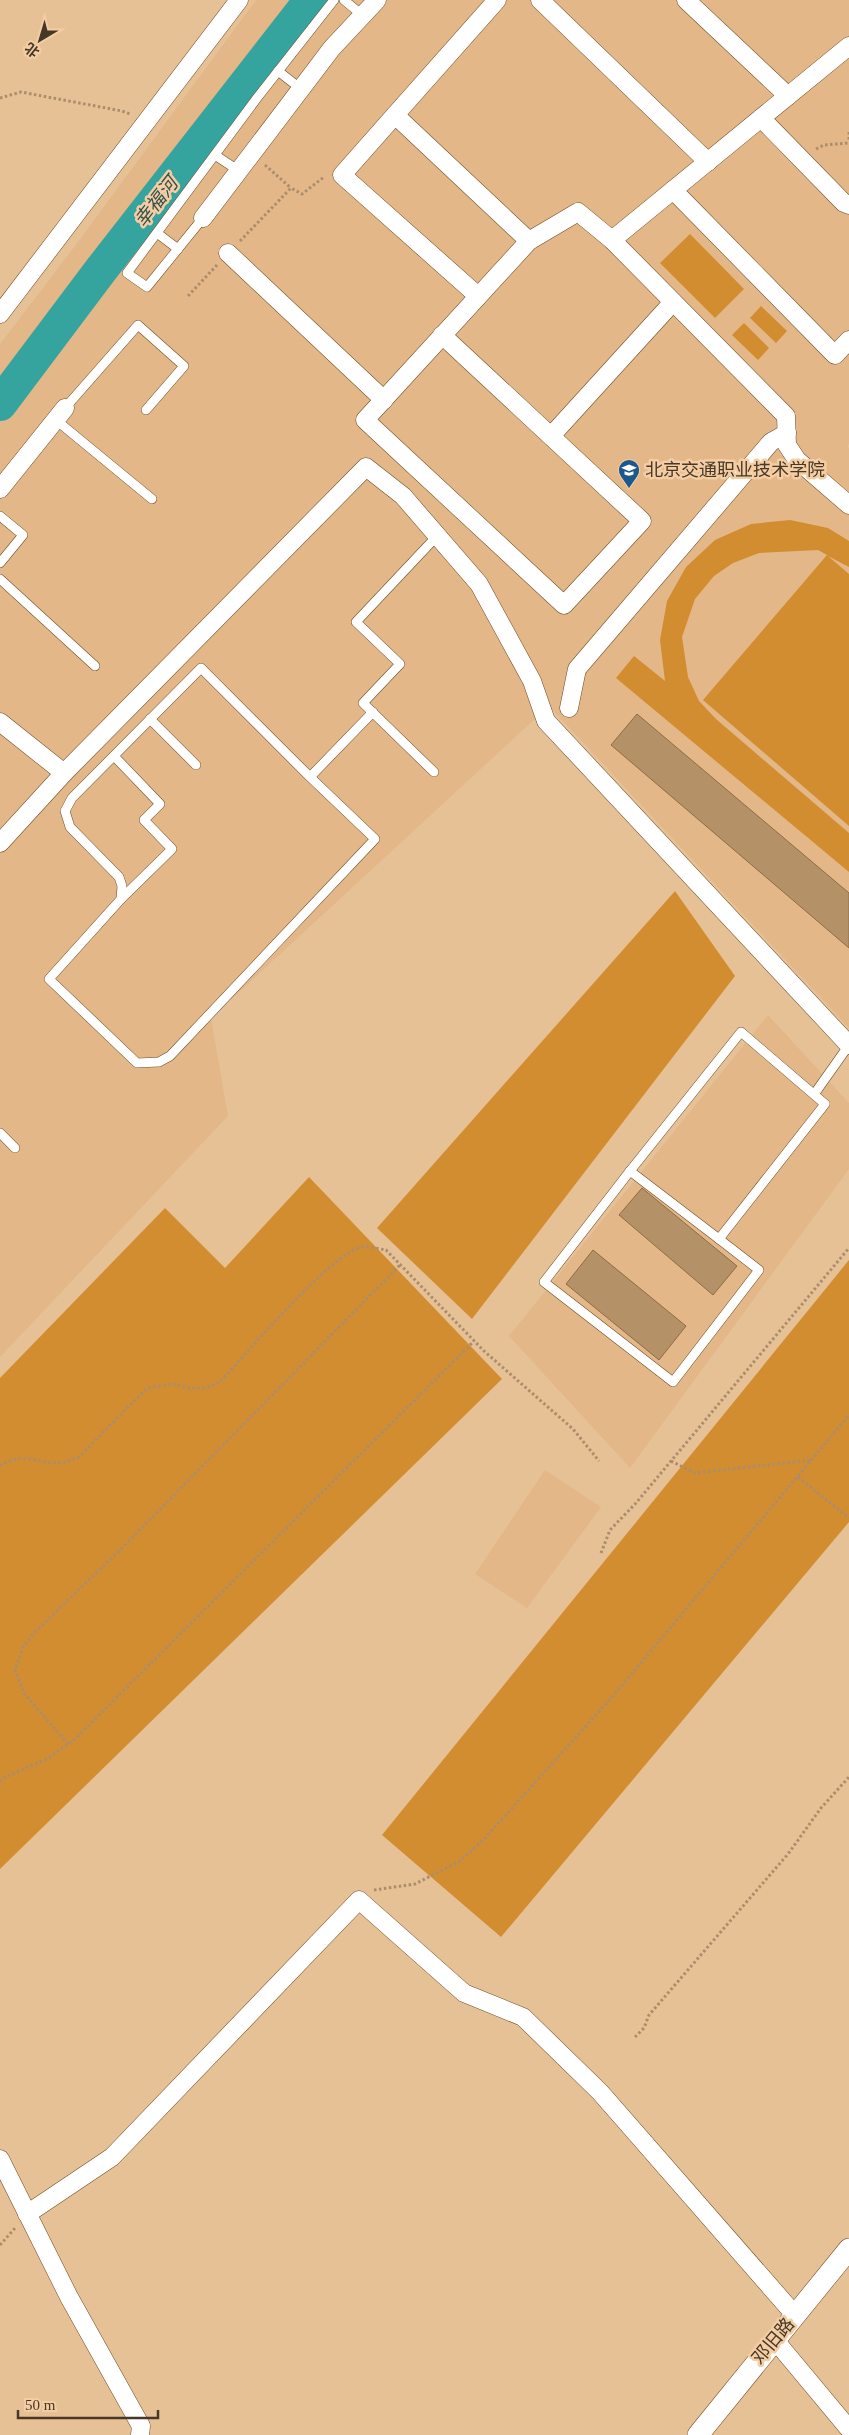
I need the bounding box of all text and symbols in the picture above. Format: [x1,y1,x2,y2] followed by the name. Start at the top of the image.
[15,15,65,65] north arrow
[22,40,42,60] text: 北
[130,170,184,231] water label: 幸福河
[617,458,641,489] school or university icon: 北京交通职业技术学院
[645,460,825,480] place label: 北京交通职业技术学院
[748,2314,798,2368] street label: 邓旧路
[18,2388,158,2420] scale bar
[25,2397,56,2413] text: 50 m

